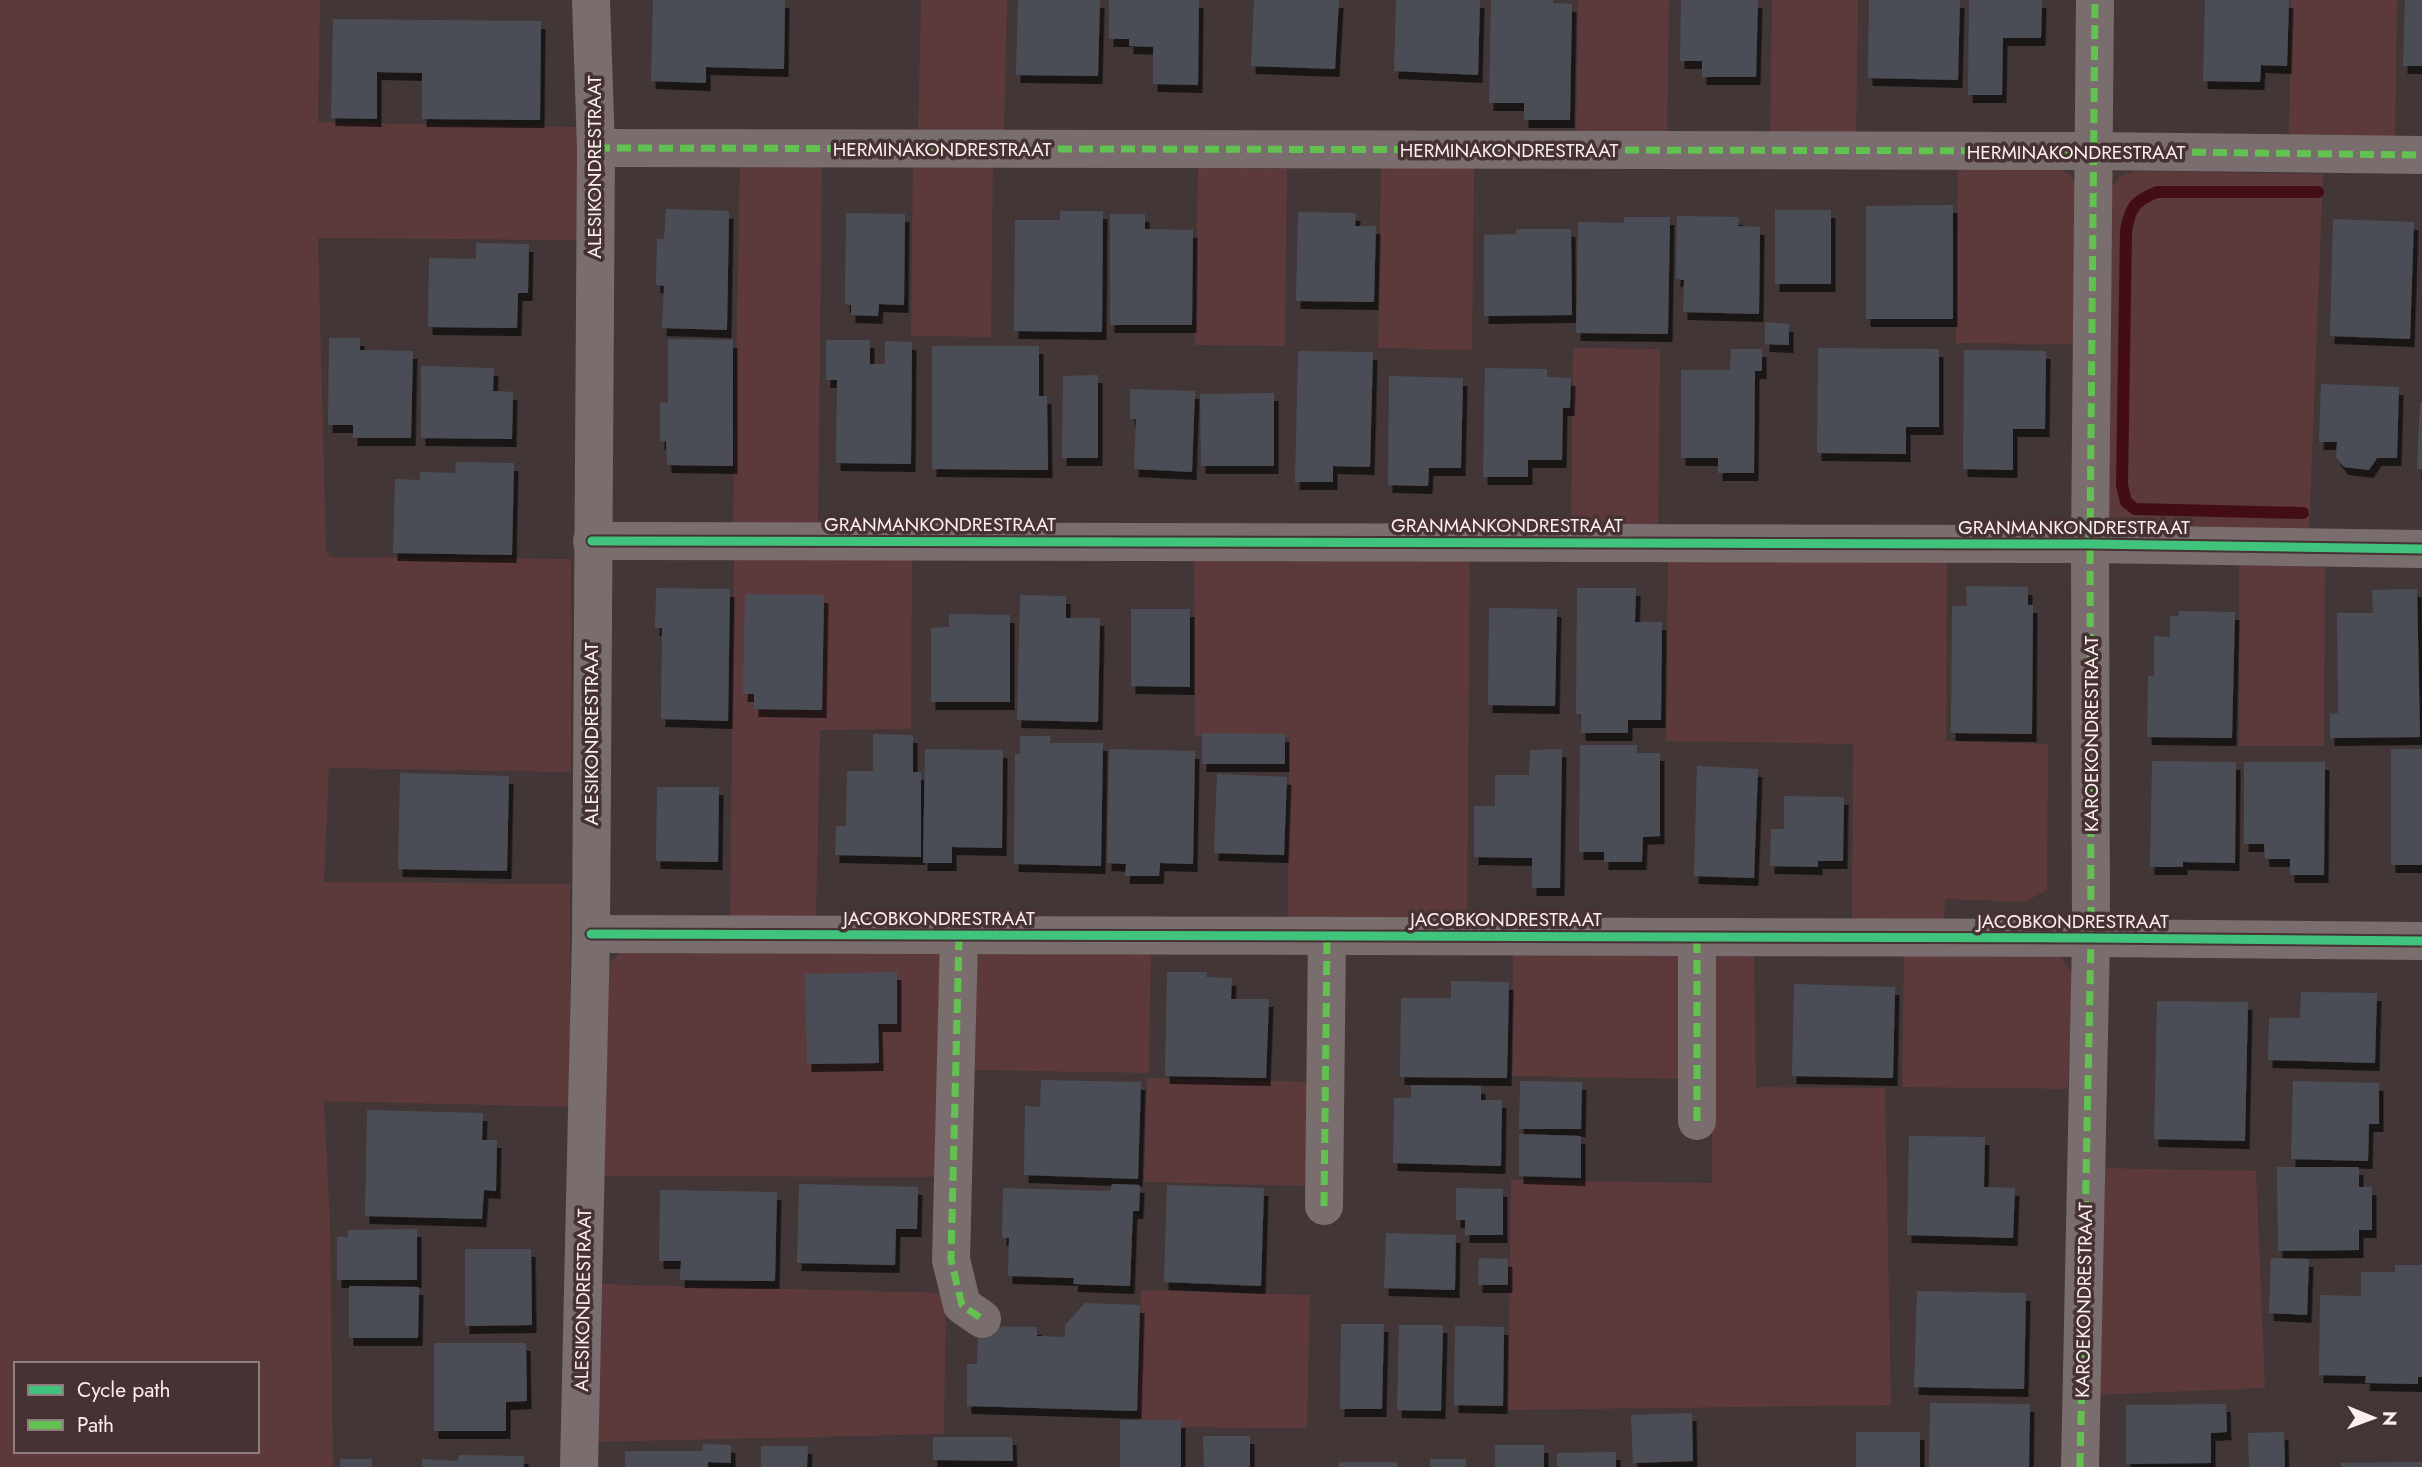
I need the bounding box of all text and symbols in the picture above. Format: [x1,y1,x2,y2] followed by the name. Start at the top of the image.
[581,75,608,259] street label: ALESIKONDRESTRAAT
[833,136,1051,163] street label: HERMINAKONDRESTRAAT
[1400,137,1618,164] street label: HERMINAKONDRESTRAAT
[1967,139,2185,166] street label: HERMINAKONDRESTRAAT
[824,511,1056,538] street label: GRANMANKONDRESTRAAT
[1391,512,1623,539] street label: GRANMANKONDRESTRAAT
[1958,514,2190,541] street label: GRANMANKONDRESTRAAT
[2078,636,2105,832] street label: KAROEKONDRESTRAAT
[578,642,605,826] street label: ALESIKONDRESTRAAT
[840,905,1035,932] street label: JACOBKONDRESTRAAT
[1407,906,1602,933] street label: JACOBKONDRESTRAAT
[1974,908,2169,935] street label: JACOBKONDRESTRAAT
[2069,1202,2099,1398] street label: KAROEKONDRESTRAAT
[568,1208,598,1392] street label: ALESIKONDRESTRAAT
[14,1362,259,1453] legend
[77,1375,170,1405] text: Cycle path
[2338,1383,2408,1453] north arrow
[77,1410,114,1440] text: Path
[2376,1411,2403,1426] text: N

